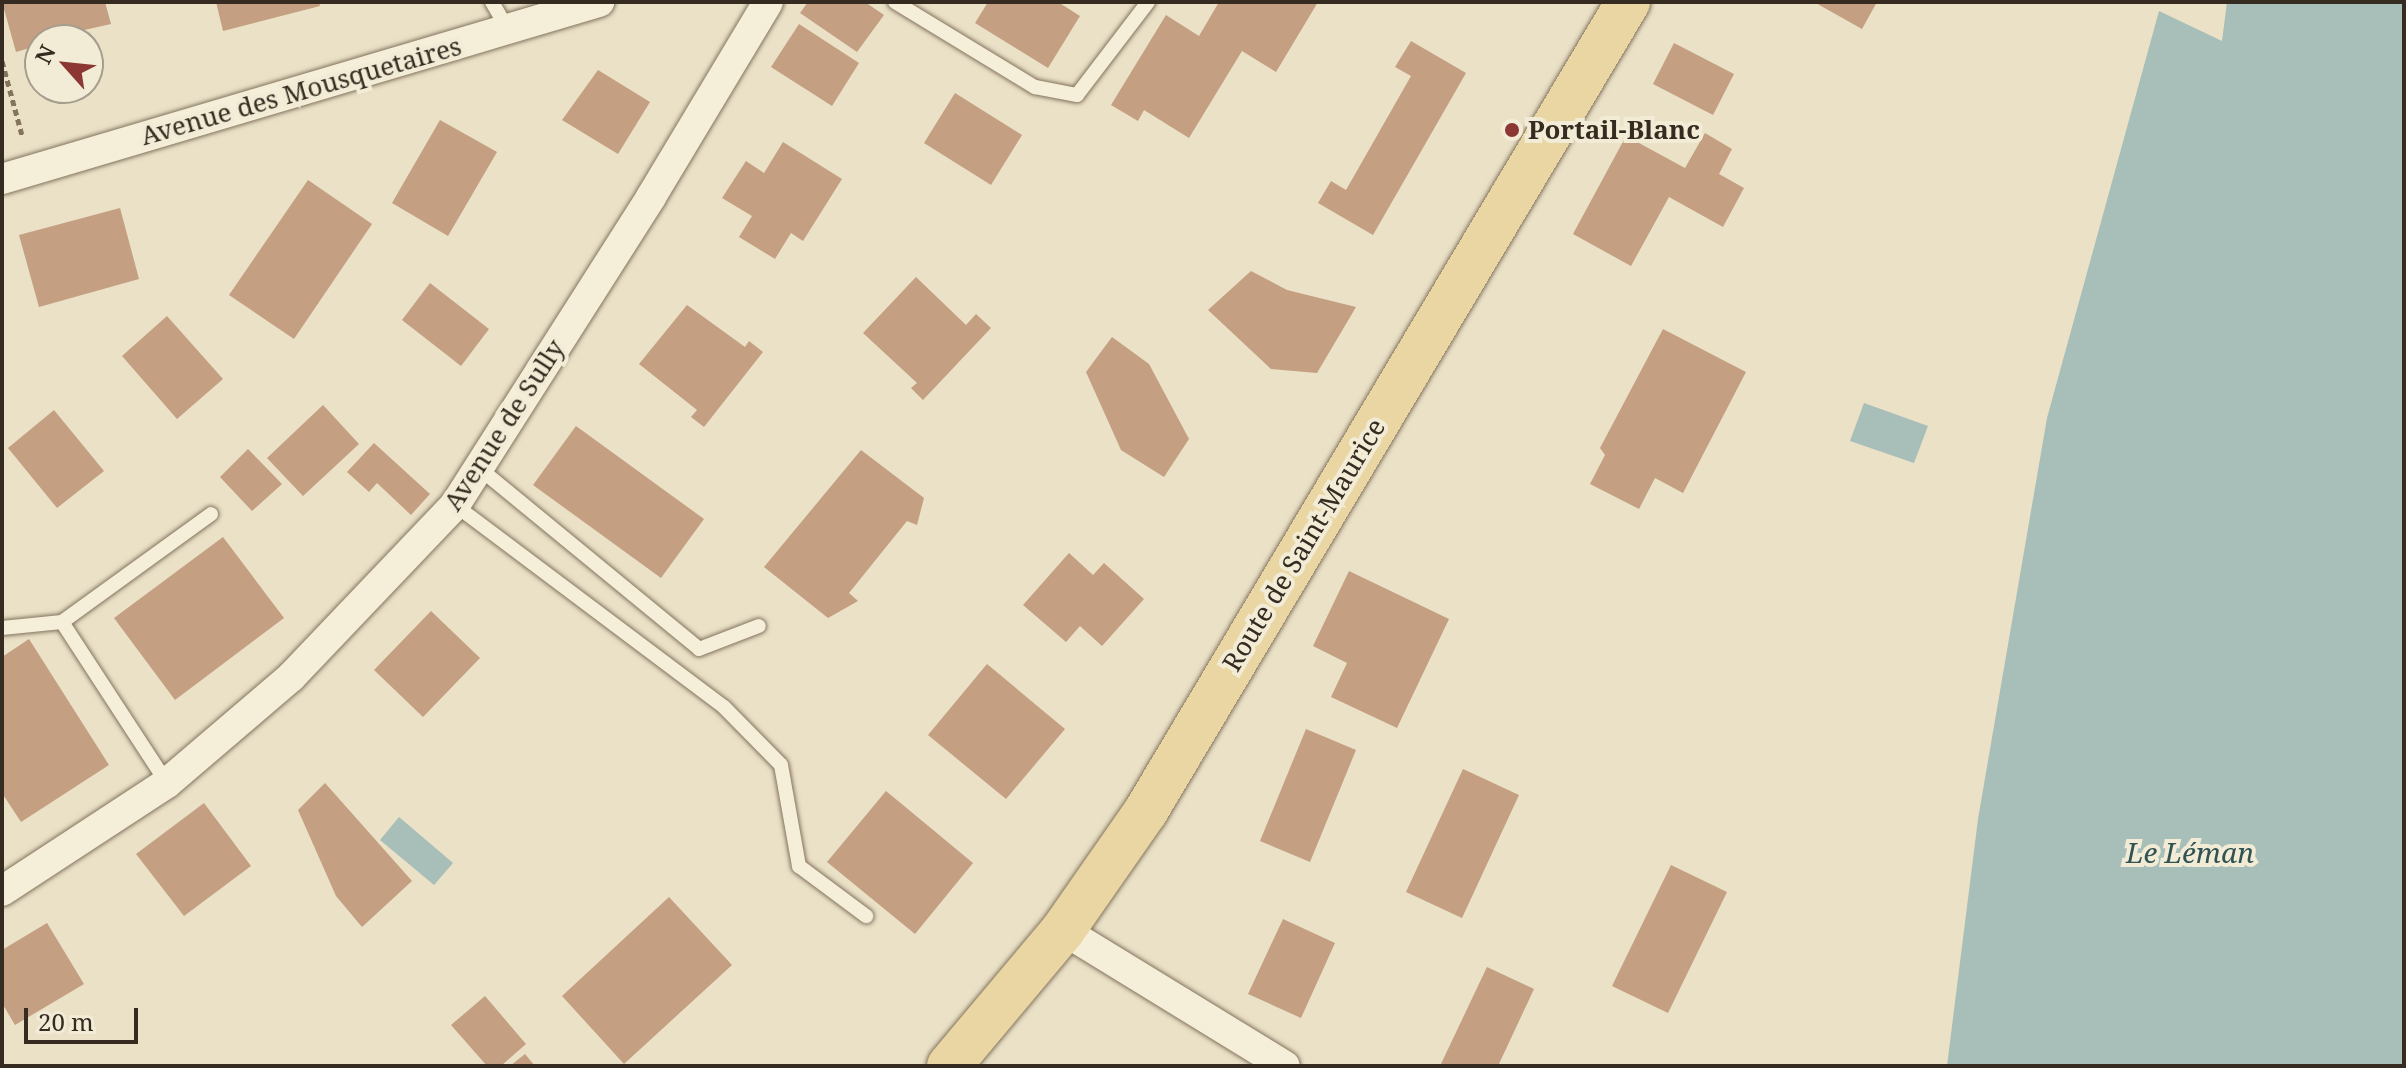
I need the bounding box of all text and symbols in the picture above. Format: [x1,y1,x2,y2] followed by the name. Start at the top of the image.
[24,24,104,104] north arrow
[137,30,465,152] street label: Avenue des Mousquetaires
[27,39,62,69] text: N
[1528,114,1700,146] place label: Portail-Blanc
[1503,121,1521,139] marker: Portail-Blanc
[437,334,571,516] street label: Avenue de Sully
[1216,413,1392,677] street label: Route de Saint-Maurice
[2126,835,2254,869] water label: Le Léman
[28,992,142,1042] scale bar
[38,1005,94,1038] text: 20 m

